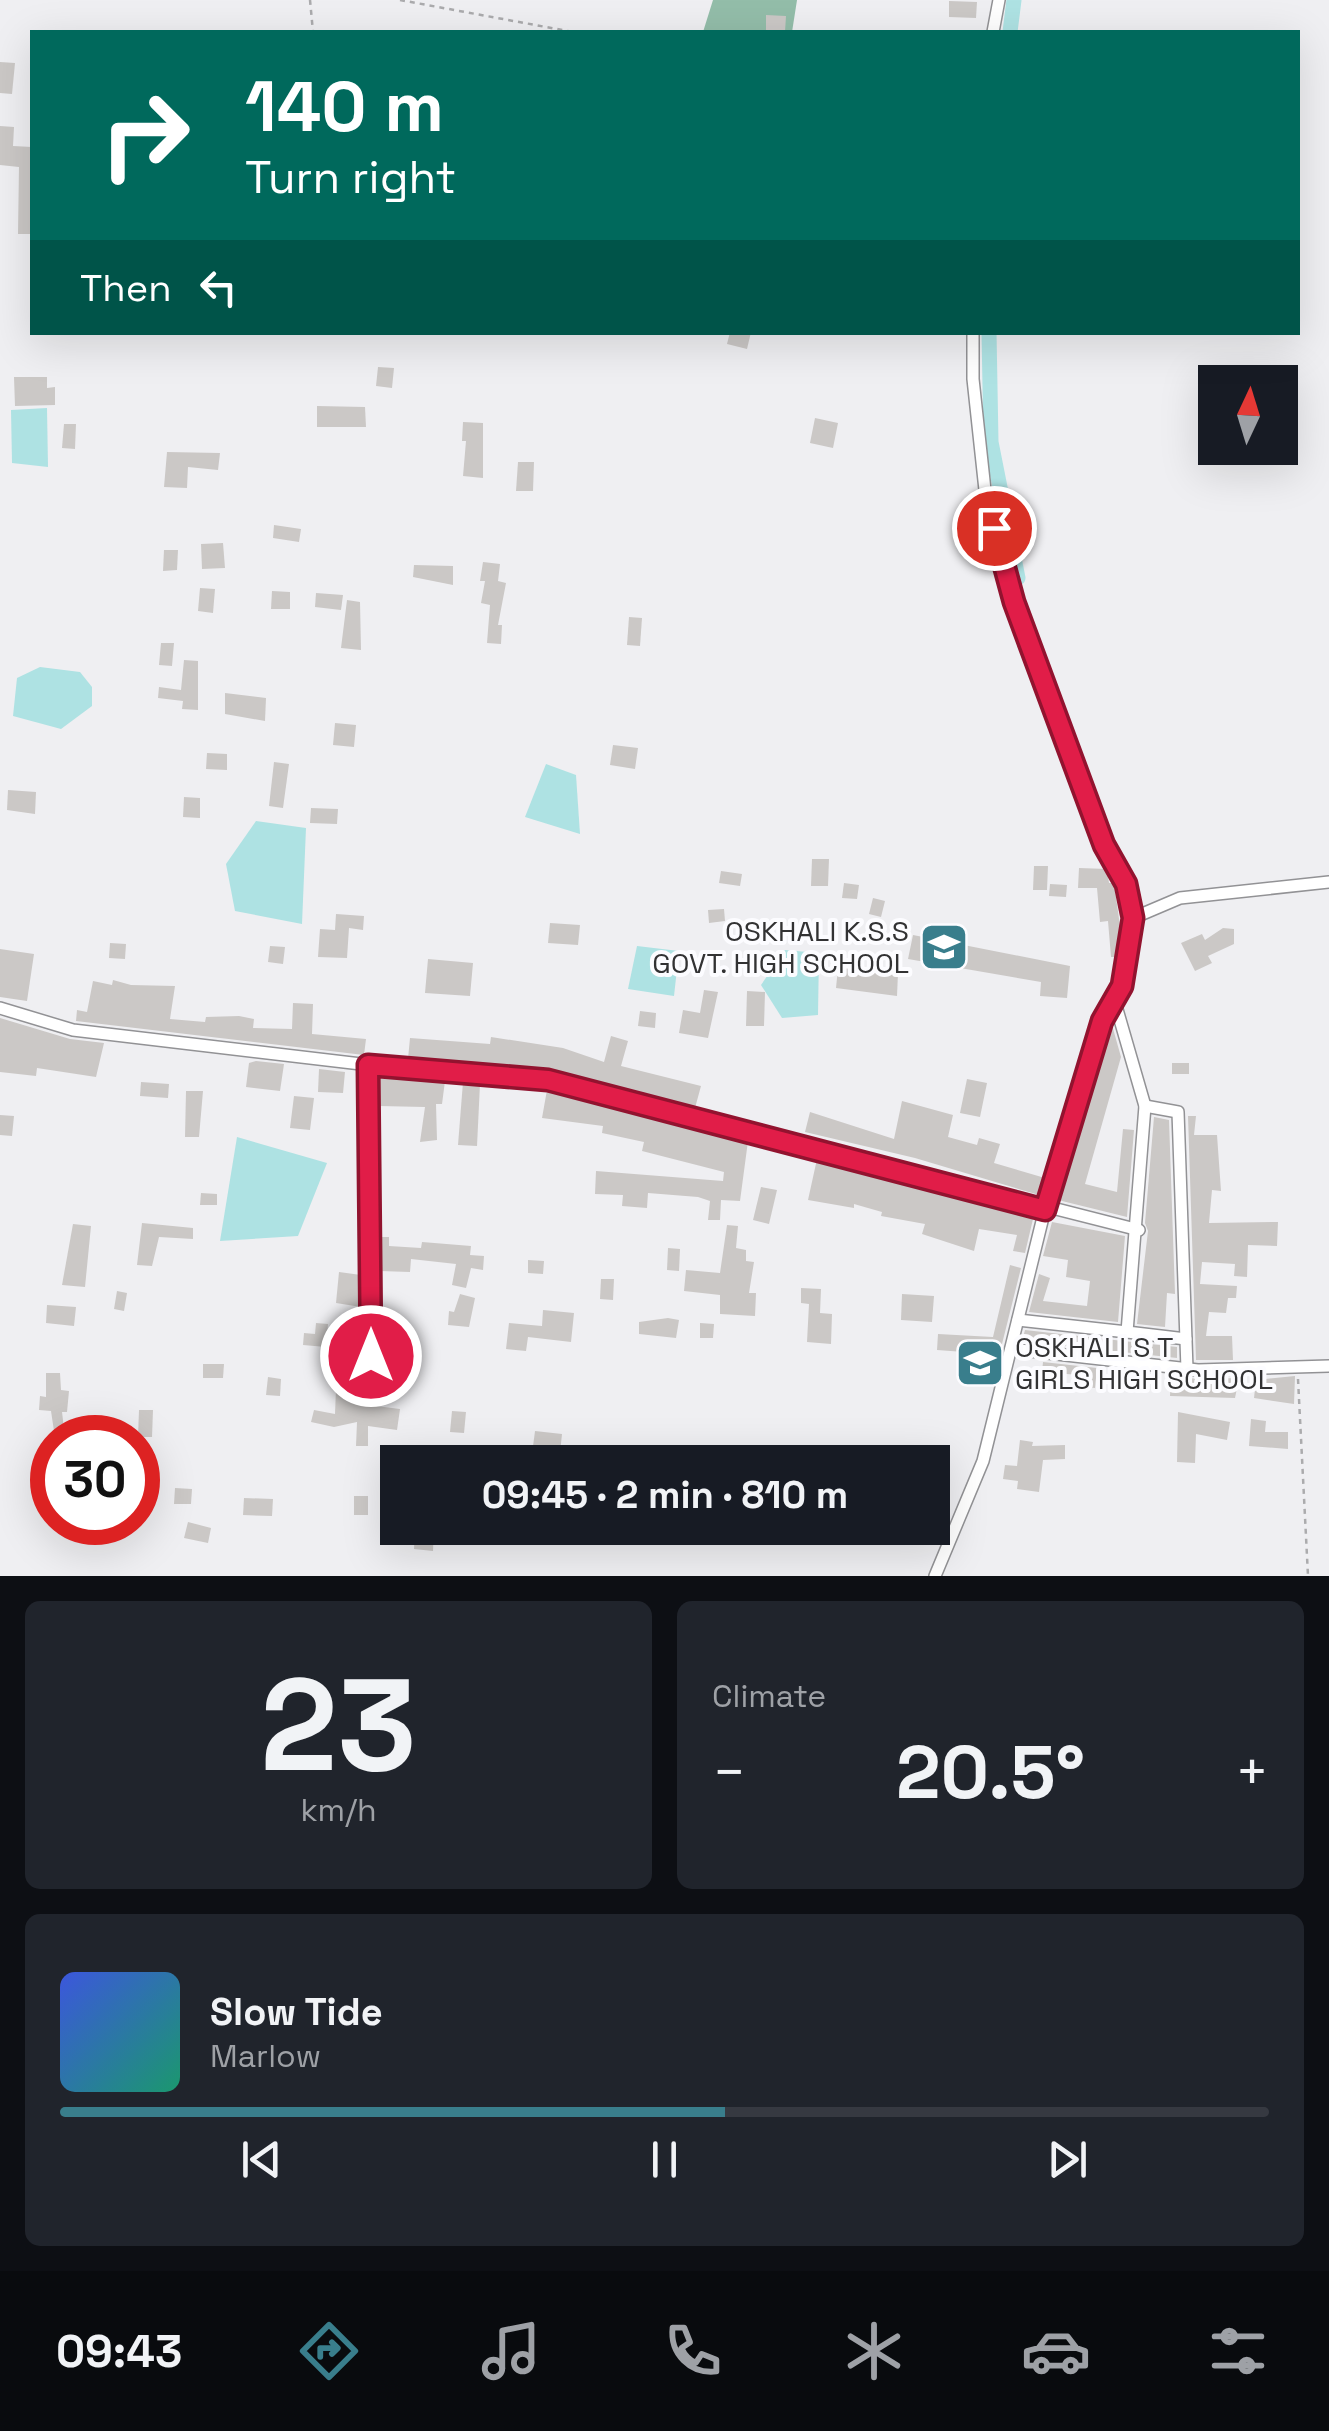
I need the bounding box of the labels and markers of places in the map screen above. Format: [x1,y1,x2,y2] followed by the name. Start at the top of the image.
[952,486,1037,571] pin
[652,913,909,981] place label: OSKHALI K.S.S GOVT. HIGH SCHOOL
[918,921,970,973] school or university icon: OSKHALI K.S.S GOVT. HIGH SCHOOL
[1015,1329,1273,1397] place label: OSKHALI S T GIRLS HIGH SCHOOL
[954,1337,1006,1389] school or university icon: OSKHALI S T GIRLS HIGH SCHOOL

